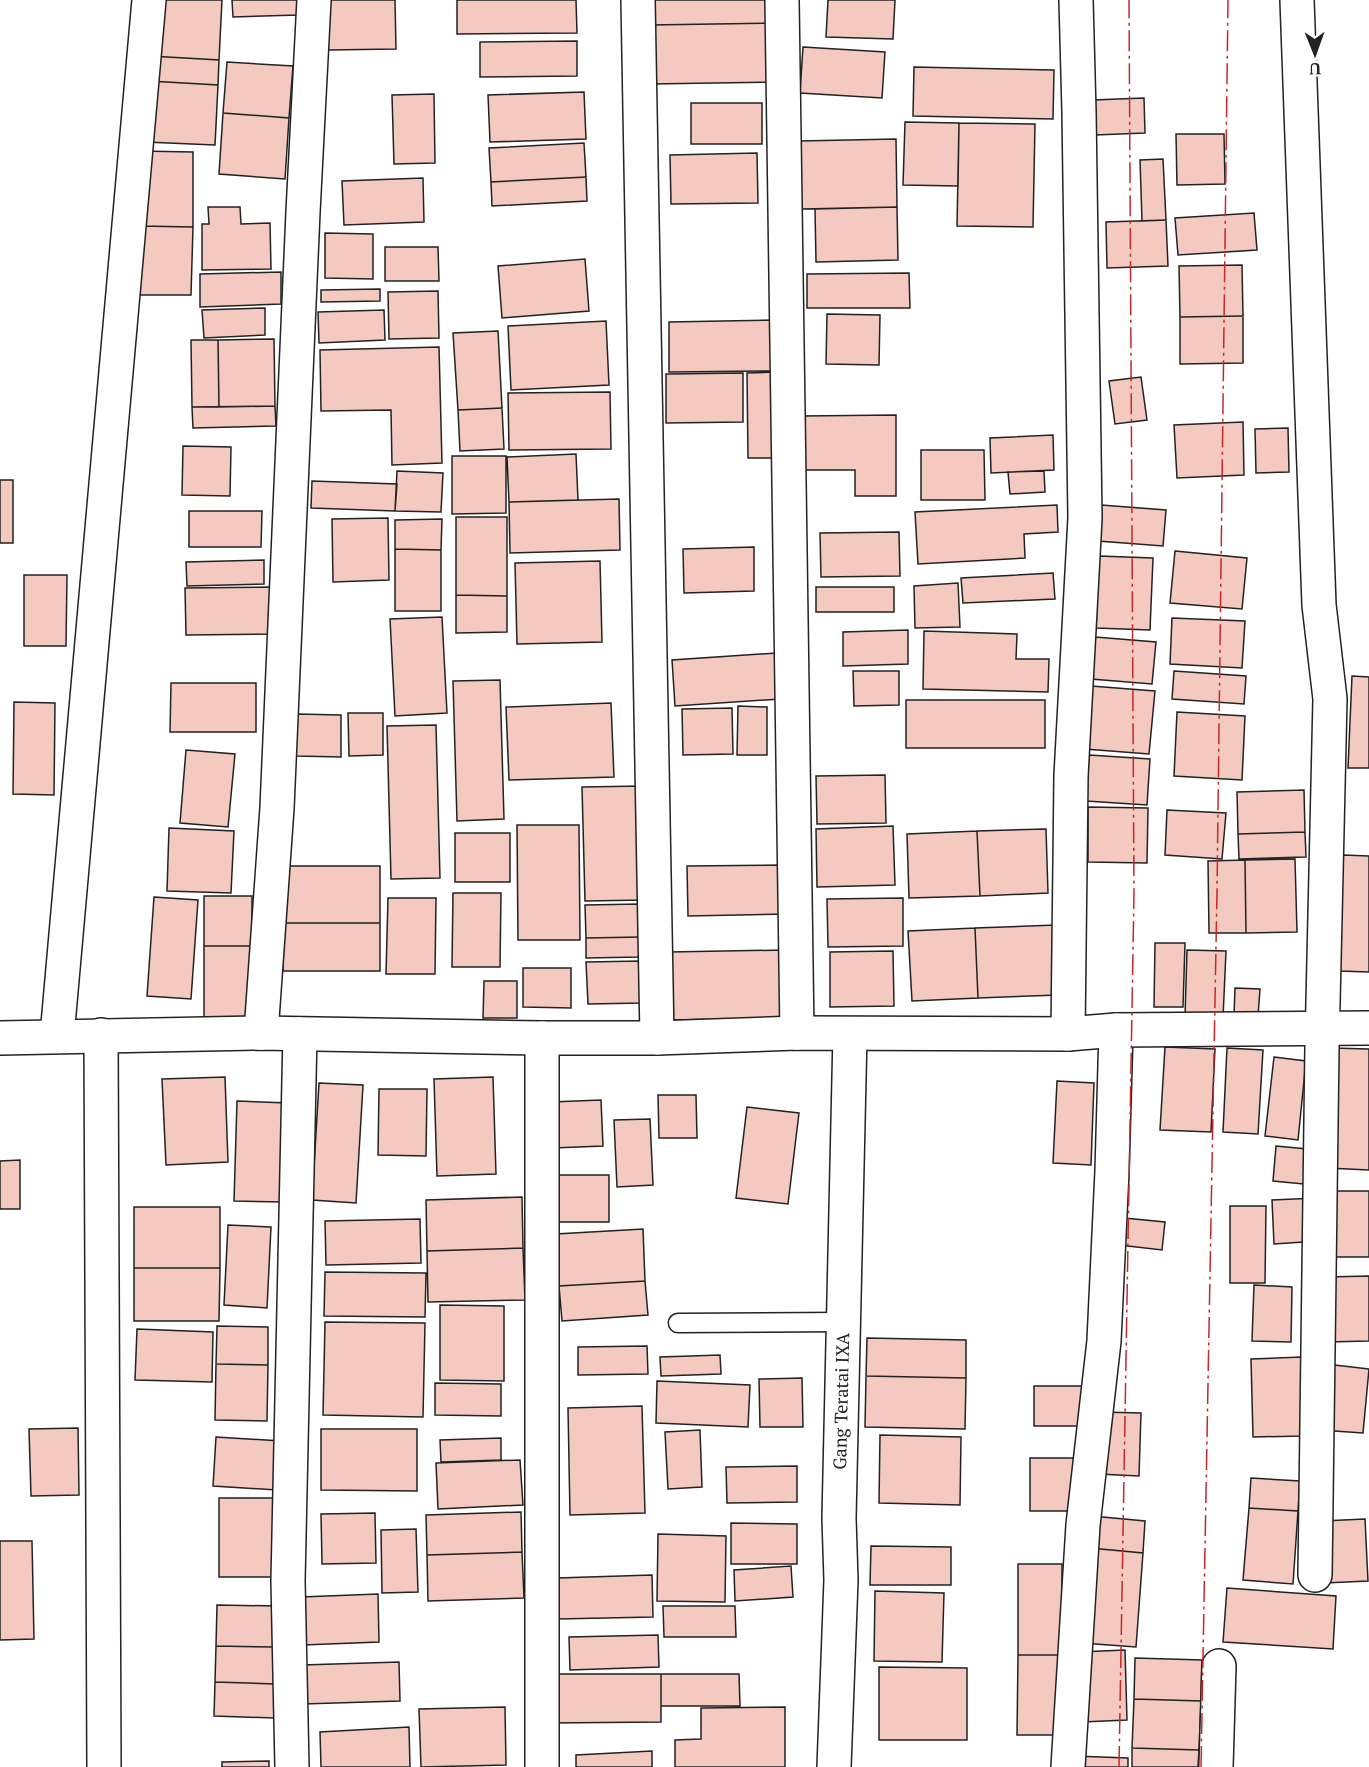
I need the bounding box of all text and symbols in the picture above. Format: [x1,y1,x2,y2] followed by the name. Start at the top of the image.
[1285,24,1345,84] north arrow
[1309,58,1321,80] text: U
[827,1332,854,1470] street label: Gang Teratai IXA

